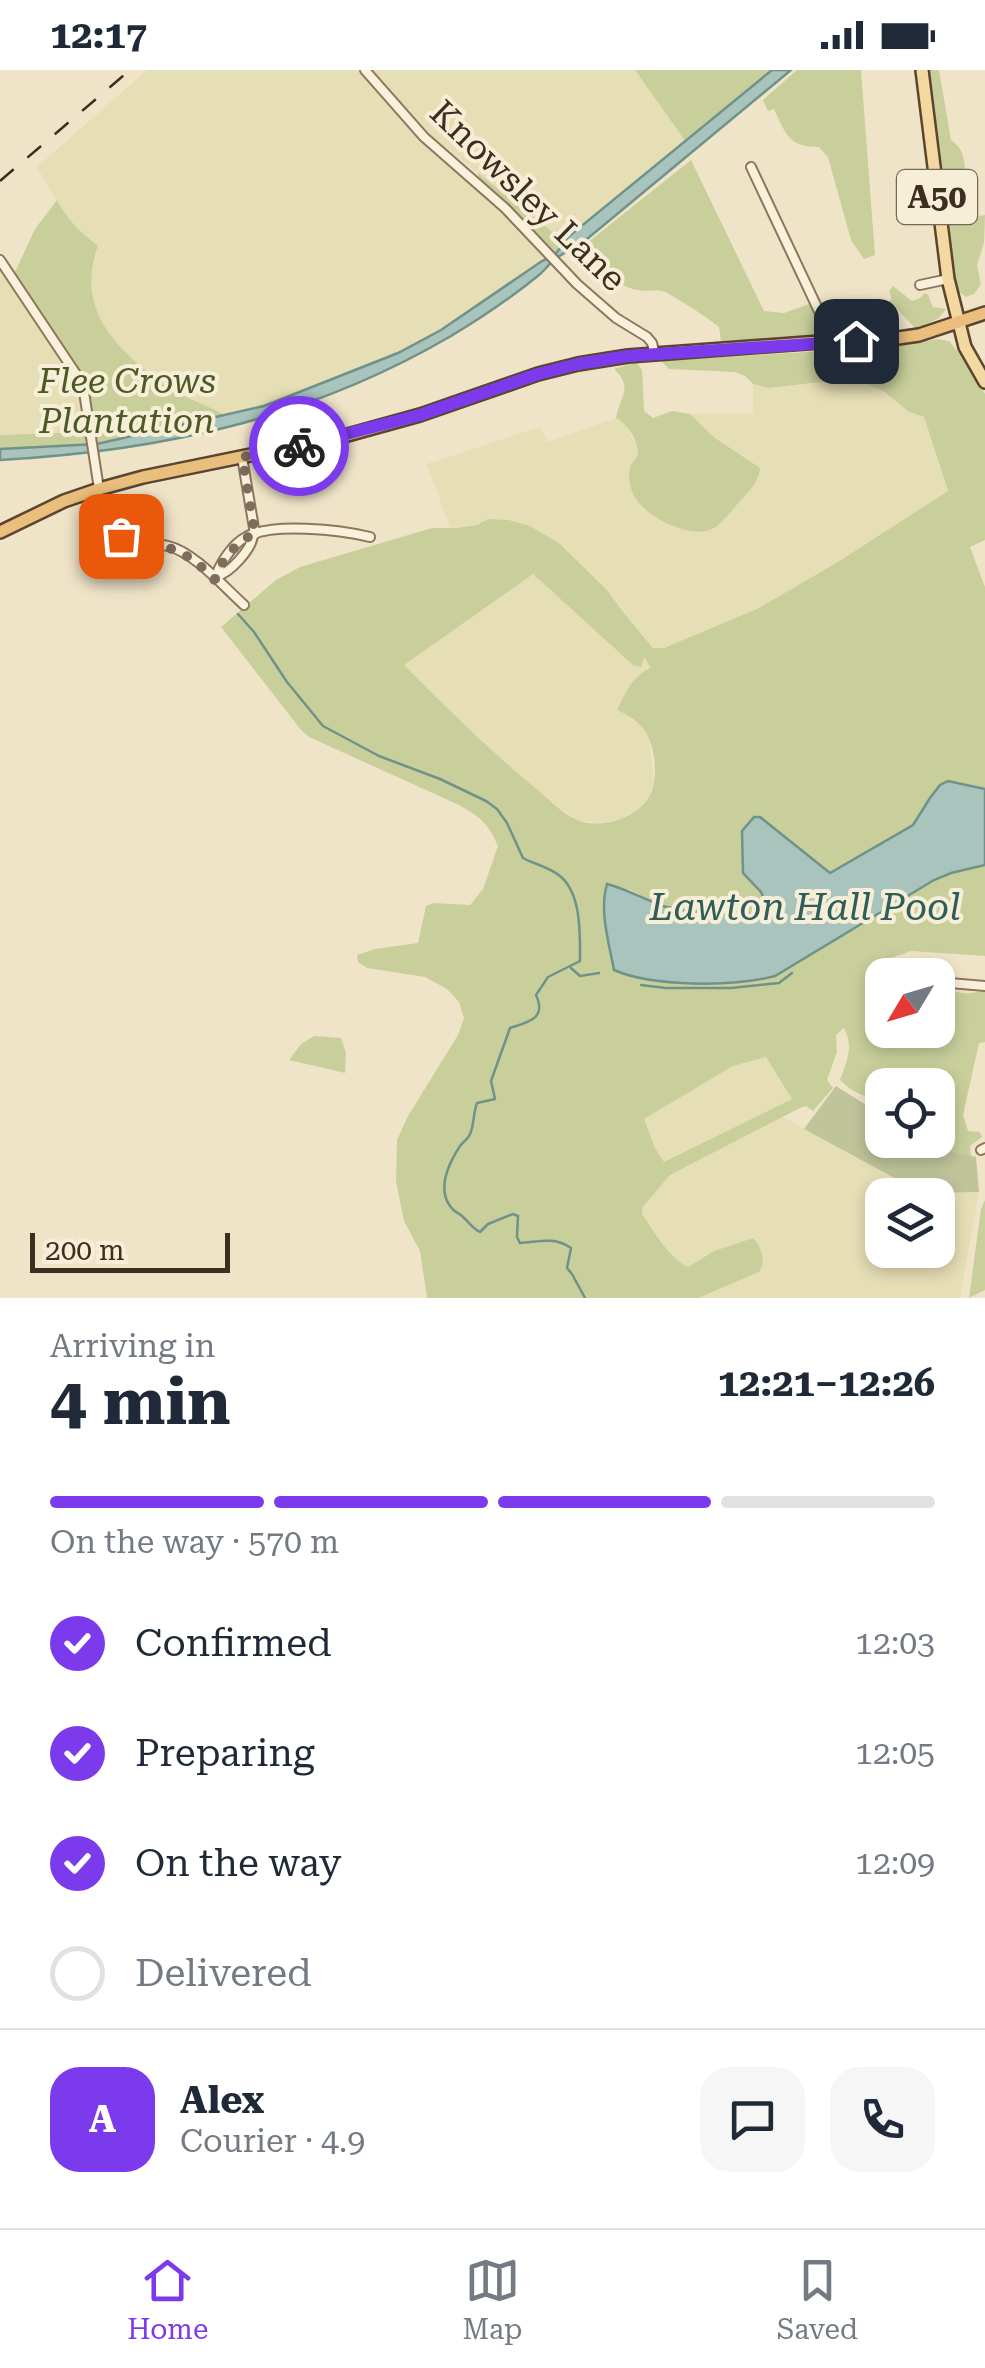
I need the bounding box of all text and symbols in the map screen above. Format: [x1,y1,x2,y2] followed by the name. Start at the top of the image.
[50,13,147,57] text: 12:17
[422,92,634,300] street label: Knowsley Lane
[897,170,977,224] road number: A50
[814,299,899,384] pin
[829,314,884,369] icon: home
[37,361,216,442] park label: Flee Crows Plantation
[249,396,349,496] courier
[272,419,327,474] icon: bike
[79,494,164,579] pin
[94,509,149,564] icon: bag
[648,885,961,929] water label: Lawton Hall Pool
[865,958,955,1048] north arrow
[865,958,955,1268] map controls
[865,1068,955,1158] button: locate
[865,1178,955,1268] button: layers
[30,1228,230,1272] scale bar
[45,1234,125,1267] text: 200 m
[50,1327,215,1365] text: Arriving in
[718,1361,935,1405] text: 12:21–12:26
[50,1364,231,1440] text: 4 min
[50,1523,339,1561] text: On the way · 570 m
[50,1616,105,1671] icon: check
[135,1621,332,1665] text: Confirmed
[855,1624,935,1662] text: 12:03
[50,1726,105,1781] icon: check
[135,1731,315,1775] text: Preparing
[855,1734,935,1772] text: 12:05
[50,1836,105,1891] icon: check
[135,1841,341,1885] text: On the way
[855,1844,935,1882] text: 12:09
[135,1951,312,1995] text: Delivered
[700,2067,805,2172] button: chat
[830,2067,935,2172] button: phone
[180,2078,264,2122] text: Alex
[89,2097,116,2141] text: A
[180,2122,365,2160] text: Courier · 4.9
[127,2253,208,2346] tab: Home
[463,2253,522,2346] tab: Map
[777,2253,858,2346] tab: Saved

